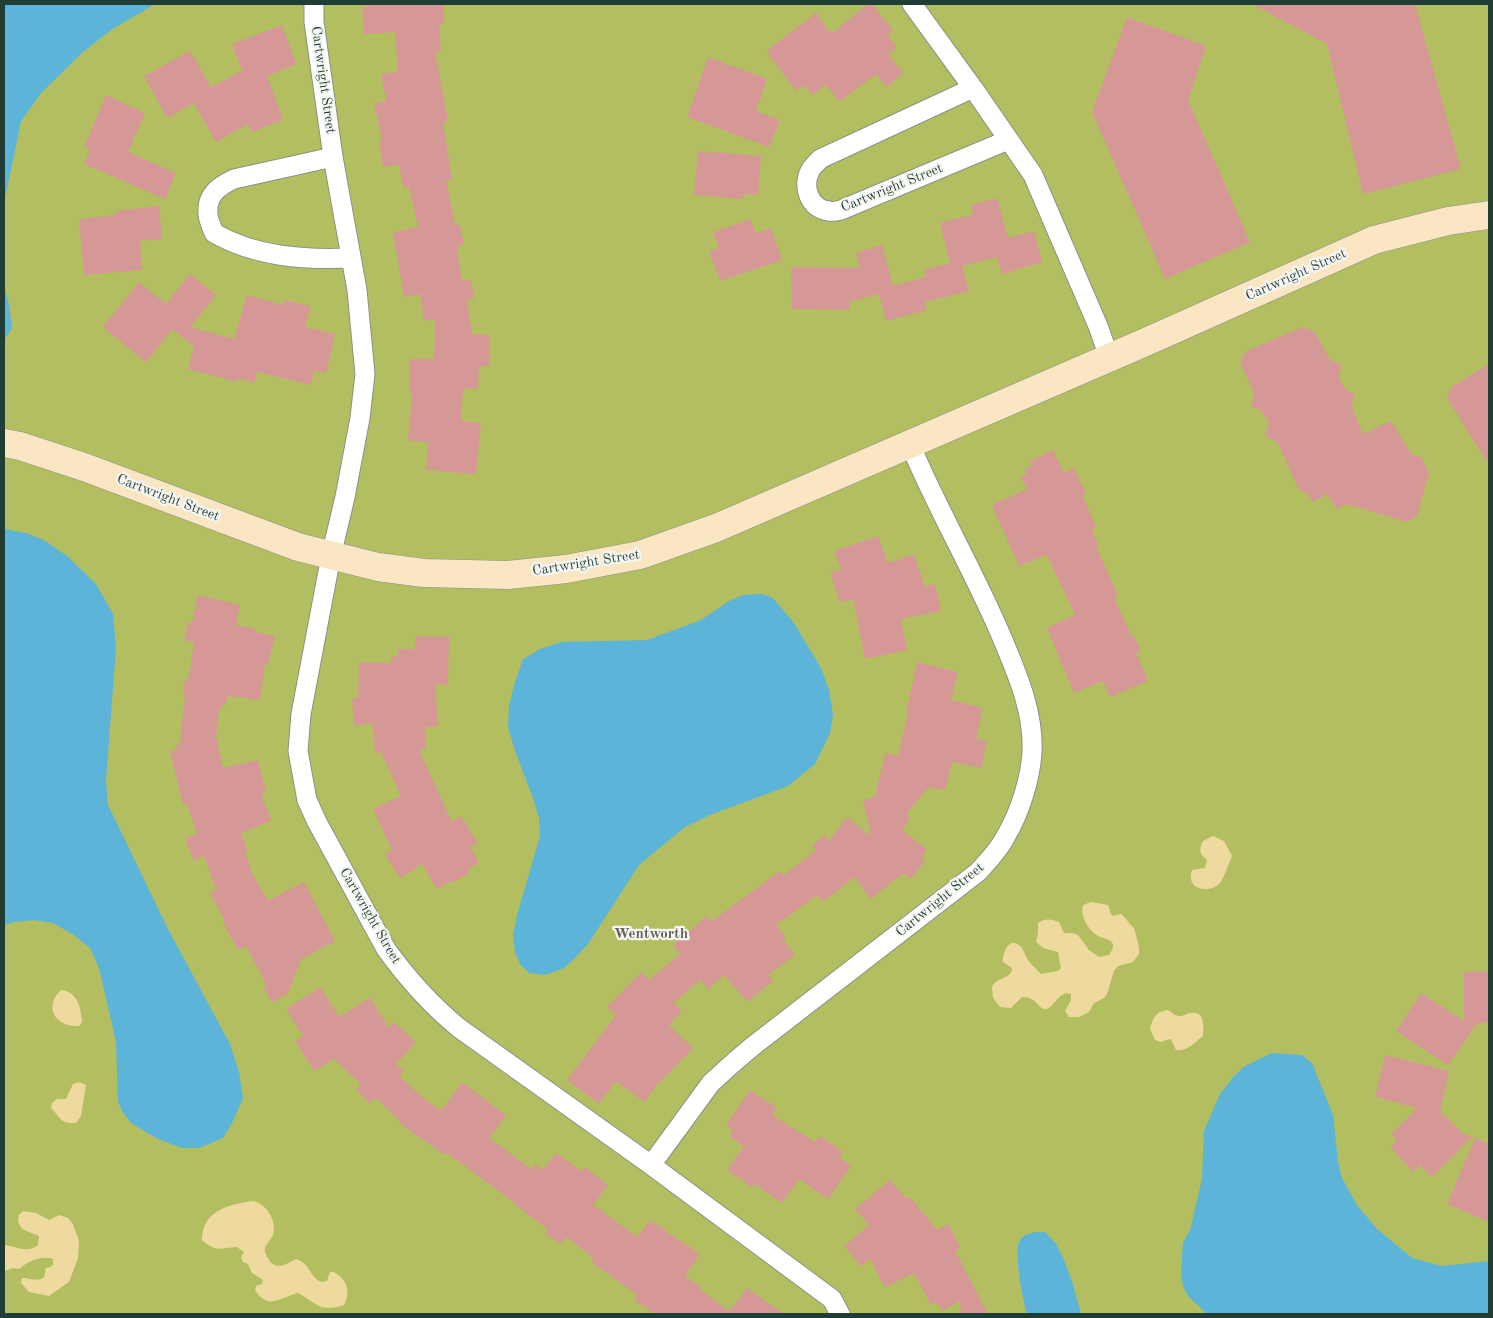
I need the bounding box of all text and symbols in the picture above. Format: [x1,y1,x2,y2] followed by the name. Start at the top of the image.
[307,25,339,135] street label: Cartwright Street
[839,160,945,216] street label: Cartwright Street
[1243,245,1349,305] street label: Cartwright Street
[114,471,222,525] street label: Cartwright Street
[531,546,641,580] street label: Cartwright Street
[893,859,987,941] street label: Cartwright Street
[336,865,404,967] street label: Cartwright Street
[614,925,688,943] district label: Wentworth

